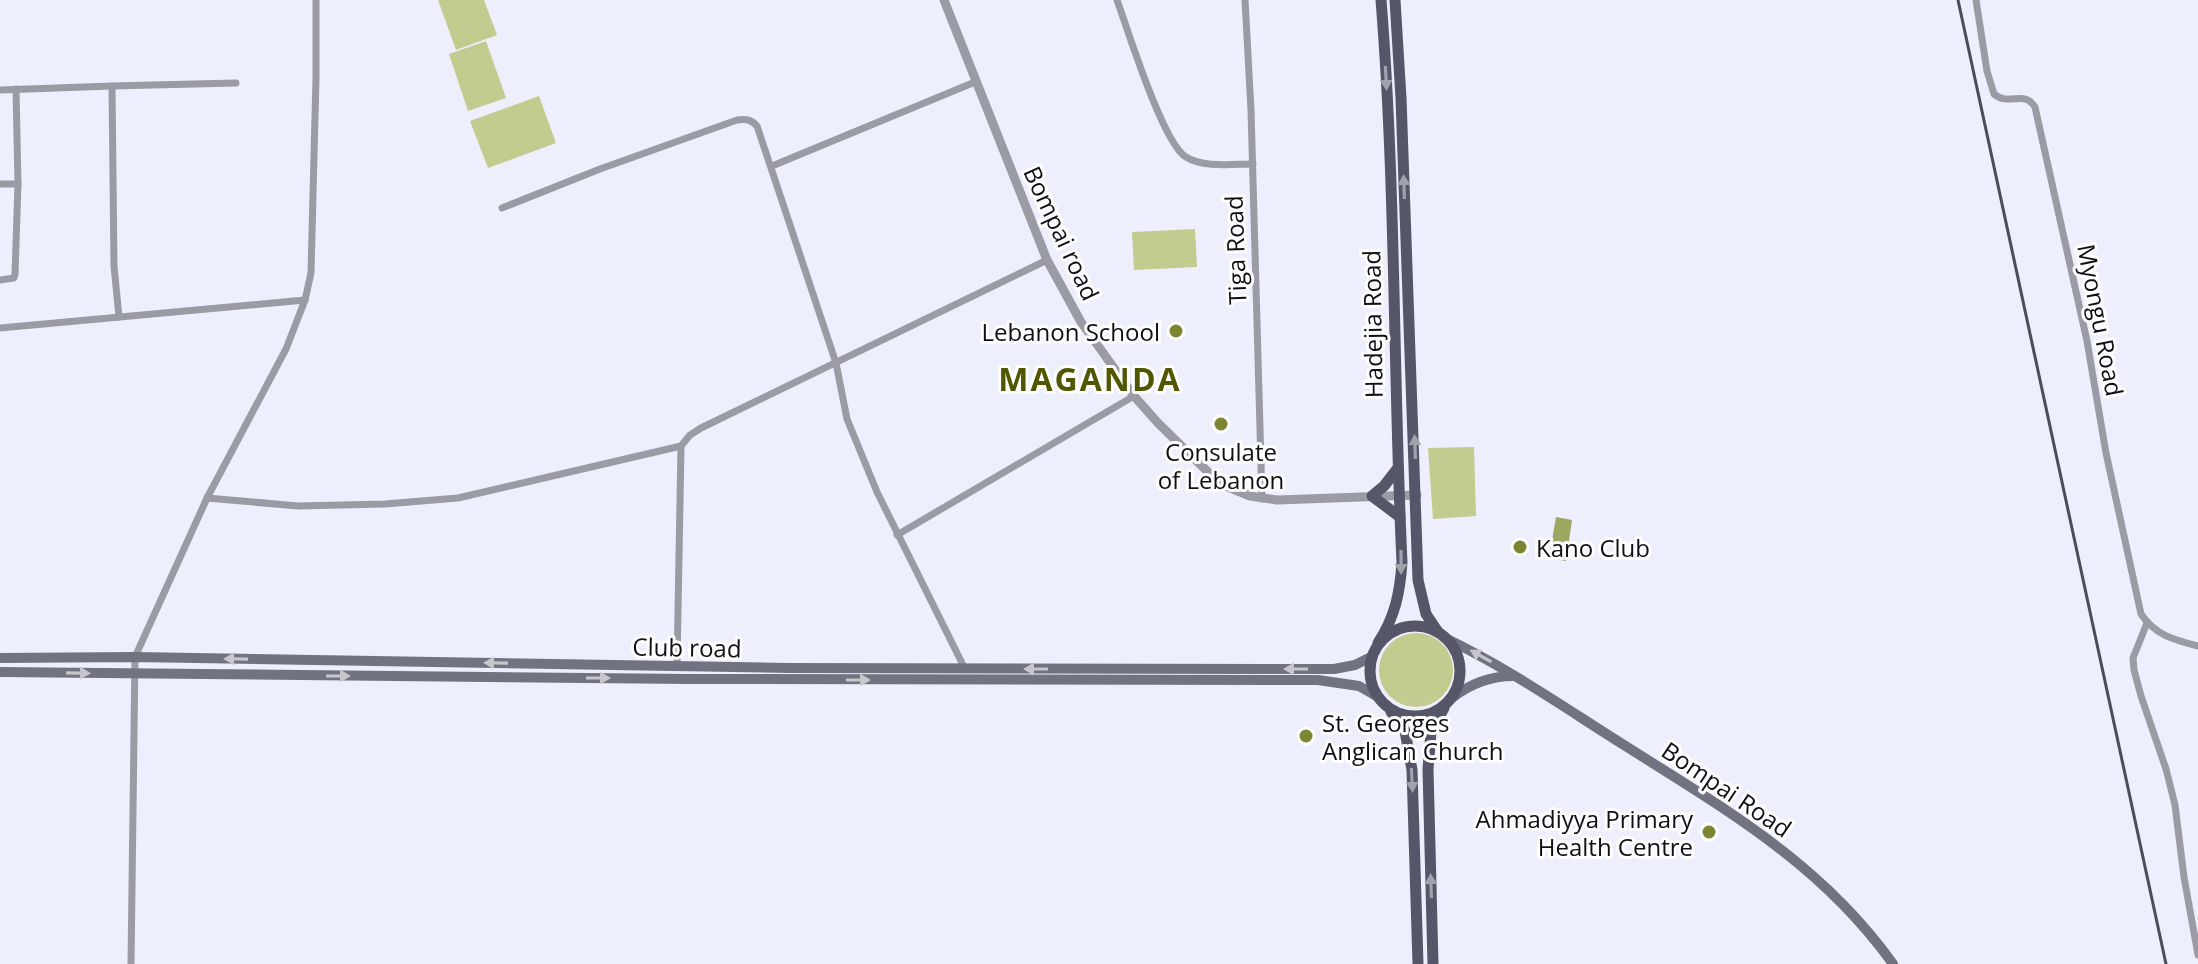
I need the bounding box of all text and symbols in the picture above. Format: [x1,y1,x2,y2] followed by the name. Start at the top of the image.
[1380,66,1393,91] one-way arrow
[1016,160,1108,306] street label: Bompai road
[1398,174,1411,199] one-way arrow
[1217,195,1253,305] street label: Tiga Road
[2070,241,2132,399] street label: Myongu Road
[1354,250,1390,398] street label: Hadejia Road
[982,315,1160,348] place label: Lebanon School
[1167,322,1185,340] marker: Lebanon School
[998,357,1182,400] district label: MAGANDA
[1212,415,1230,433] marker: Consulate of Lebanon
[1408,434,1421,459] one-way arrow
[1158,435,1284,496] place label: Consulate of Lebanon
[1536,531,1650,564] place label: Kano Club
[1511,538,1529,556] marker: Kano Club
[1395,550,1407,575] one-way arrow
[632,630,742,664] street label: Club road
[1470,649,1492,663] one-way arrow
[223,652,248,665] one-way arrow
[483,657,508,669] one-way arrow
[1023,663,1048,675] one-way arrow
[1283,663,1308,675] one-way arrow
[66,667,91,680] one-way arrow
[326,670,351,682] one-way arrow
[586,672,611,684] one-way arrow
[846,674,871,686] one-way arrow
[1322,706,1503,767] place label: St. Georges Anglican Church
[1297,727,1315,745] marker: St. Georges Anglican Church
[1656,733,1798,845] street label: Bompai Road
[1406,768,1419,793] one-way arrow
[1476,802,1694,863] place label: Ahmadiyya Primary Health Centre
[1700,823,1718,841] marker: Ahmadiyya Primary Health Centre
[1425,873,1437,898] one-way arrow

